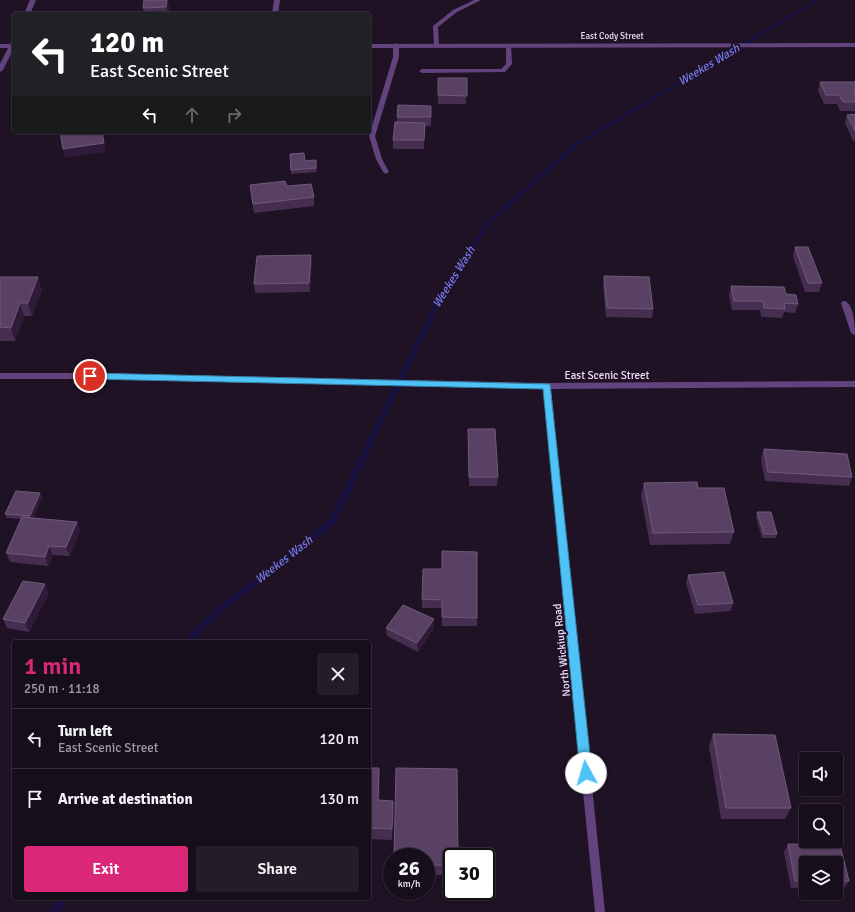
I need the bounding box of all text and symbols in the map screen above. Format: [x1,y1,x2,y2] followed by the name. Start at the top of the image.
[90,26,164,60] text: 120 m
[24,28,76,80] icon: left
[580,31,644,42] street label: East Cody Street
[676,41,743,89] water label: Weekes Wash
[90,60,229,82] text: East Scenic Street
[139,104,161,126] icon: left
[181,104,203,126] icon: ahead
[223,104,245,126] icon: right
[429,243,479,310] water label: Weekes Wash
[73,359,107,393] pin
[79,365,101,387] icon: arrive
[565,369,650,382] street label: East Scenic Street
[252,533,316,587] water label: Weekes Wash
[551,603,573,697] street label: North Wickiup Road
[24,651,81,681] text: 1 min
[317,653,359,695] button: close
[24,681,100,697] text: 250 m · 11:18
[58,722,112,740] text: Turn left
[24,728,46,750] icon: left
[319,730,359,748] text: 120 m
[58,740,158,756] text: East Scenic Street
[565,752,607,794] position arrow
[799,752,843,900] map controls
[799,752,843,796] button: sound
[24,788,46,810] icon: arrive
[58,790,193,808] text: Arrive at destination
[319,790,359,808] text: 130 m
[799,804,843,848] button: search
[24,846,188,892] button: Exit
[196,846,359,892] button: Share
[443,848,495,900] speed limit sign: 30
[398,856,420,881] text: 26
[799,856,843,900] button: layers
[398,878,420,890] text: km/h

